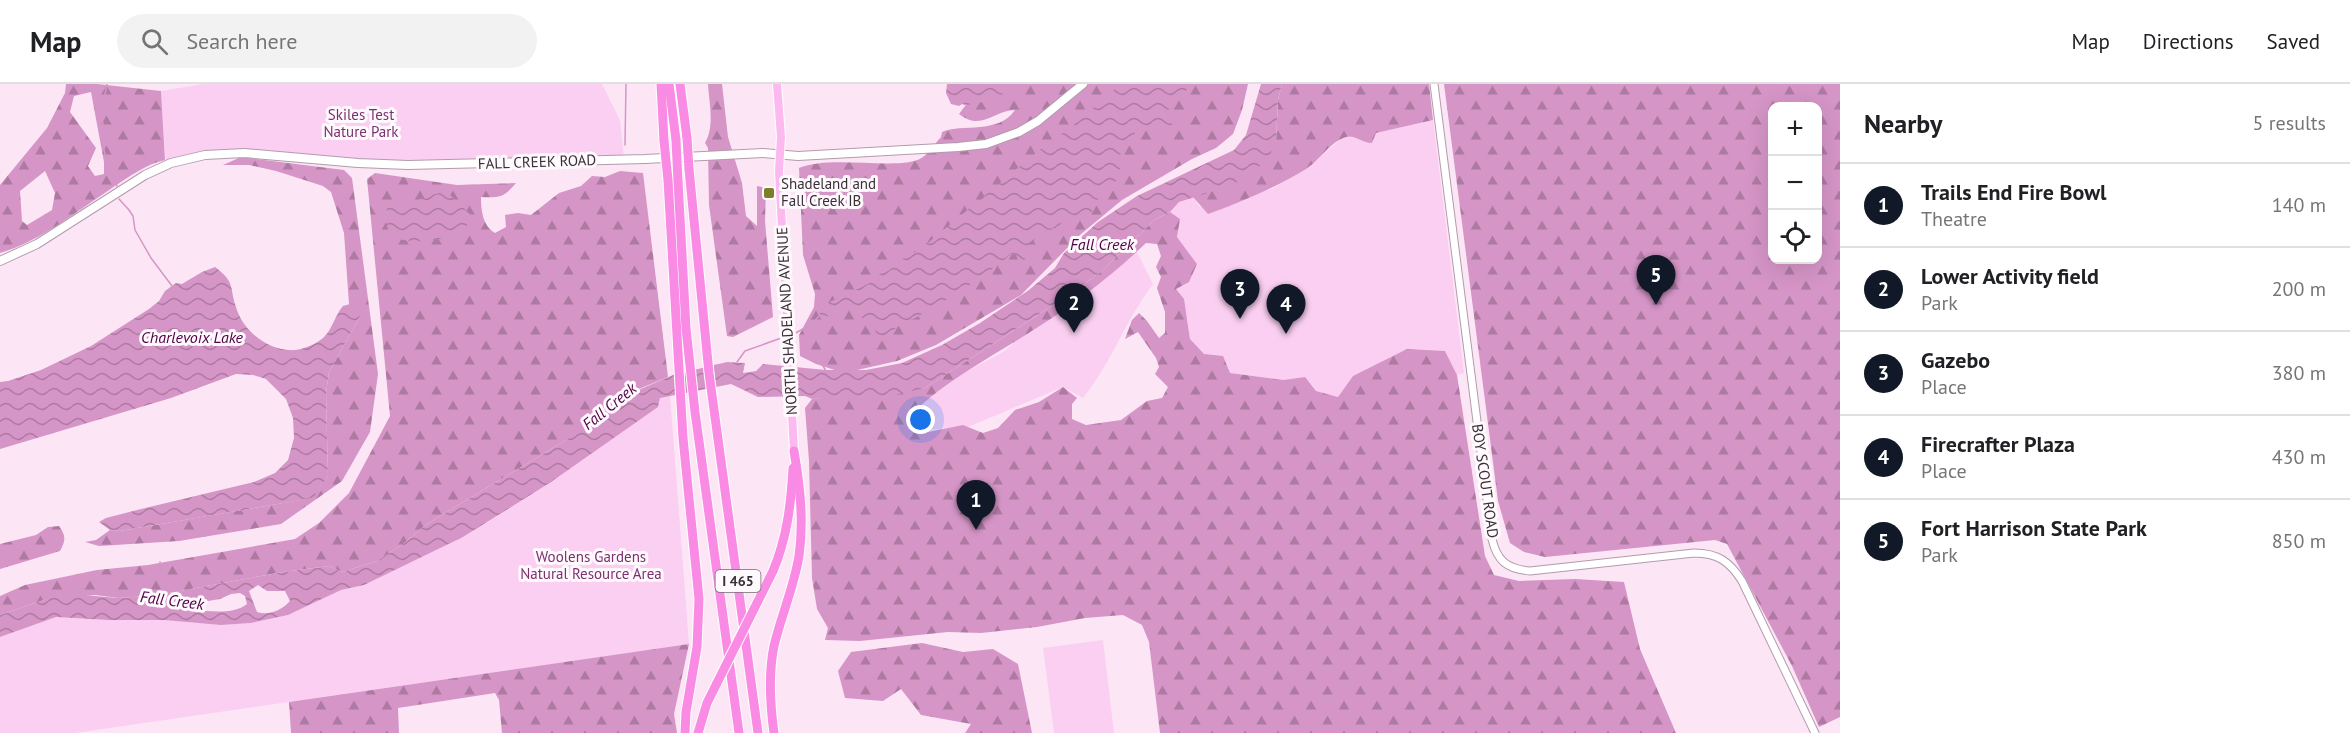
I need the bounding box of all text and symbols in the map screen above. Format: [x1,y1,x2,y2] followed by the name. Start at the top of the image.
[117,14,537,68] search box
[30,23,81,60] text: Map
[138,25,171,58] icon: search
[186,27,297,55] text: Search here
[2071,28,2110,55] text: Map
[2143,28,2234,55] text: Directions
[2267,28,2320,55] text: Saved
[1768,102,1822,264] map controls
[1768,102,1822,156] button: +
[323,105,399,141] park label: Skiles Test Nature Park
[1864,107,1942,140] text: Nearby
[2253,110,2326,136] text: 5 results
[477,150,596,173] street label: FALL CREEK ROAD
[1768,156,1822,210] button: −
[781,174,876,210] place label: Shadeland and Fall Creek IB
[1921,178,2106,206] text: Trails End Fire Bowl
[762,186,776,200] marker: Shadeland and Fall Creek IB
[1878,192,1889,218] text: 1
[2272,192,2326,218] text: 140 m
[1921,206,1987,232] text: Theatre
[1768,210,1822,264] button: locate
[772,227,801,415] street label: NORTH SHADELAND AVENUE
[1070,234,1135,254] water label: Fall Creek
[1636,256,1676,305] pin: 5
[1921,262,2099,290] text: Lower Activity field
[1220,270,1260,319] pin: 3
[1878,276,1889,302] text: 2
[2272,276,2326,302] text: 200 m
[1054,284,1094,333] pin: 2
[1266,284,1306,334] pin: 4
[1921,290,1958,316] text: Park
[141,327,244,347] water label: Charlevoix Lake
[1921,346,1990,374] text: Gazebo
[1878,360,1889,386] text: 3
[2272,360,2326,386] text: 380 m
[1921,374,1967,400] text: Place
[578,378,641,434] water label: Fall Creek
[906,405,935,434] your location
[1468,423,1503,539] street label: BOY SCOUT ROAD
[1921,430,2075,458] text: Firecrafter Plaza
[1878,444,1889,470] text: 4
[2272,444,2326,470] text: 430 m
[1921,458,1967,484] text: Place
[956,480,996,530] pin: 1
[1921,514,2147,542] text: Fort Harrison State Park
[1878,528,1889,554] text: 5
[2272,528,2326,554] text: 850 m
[1921,542,1958,568] text: Park
[520,547,662,583] park label: Woolens Gardens Natural Resource Area
[716,570,760,592] road number: I 465
[139,586,206,614] water label: Fall Creek

